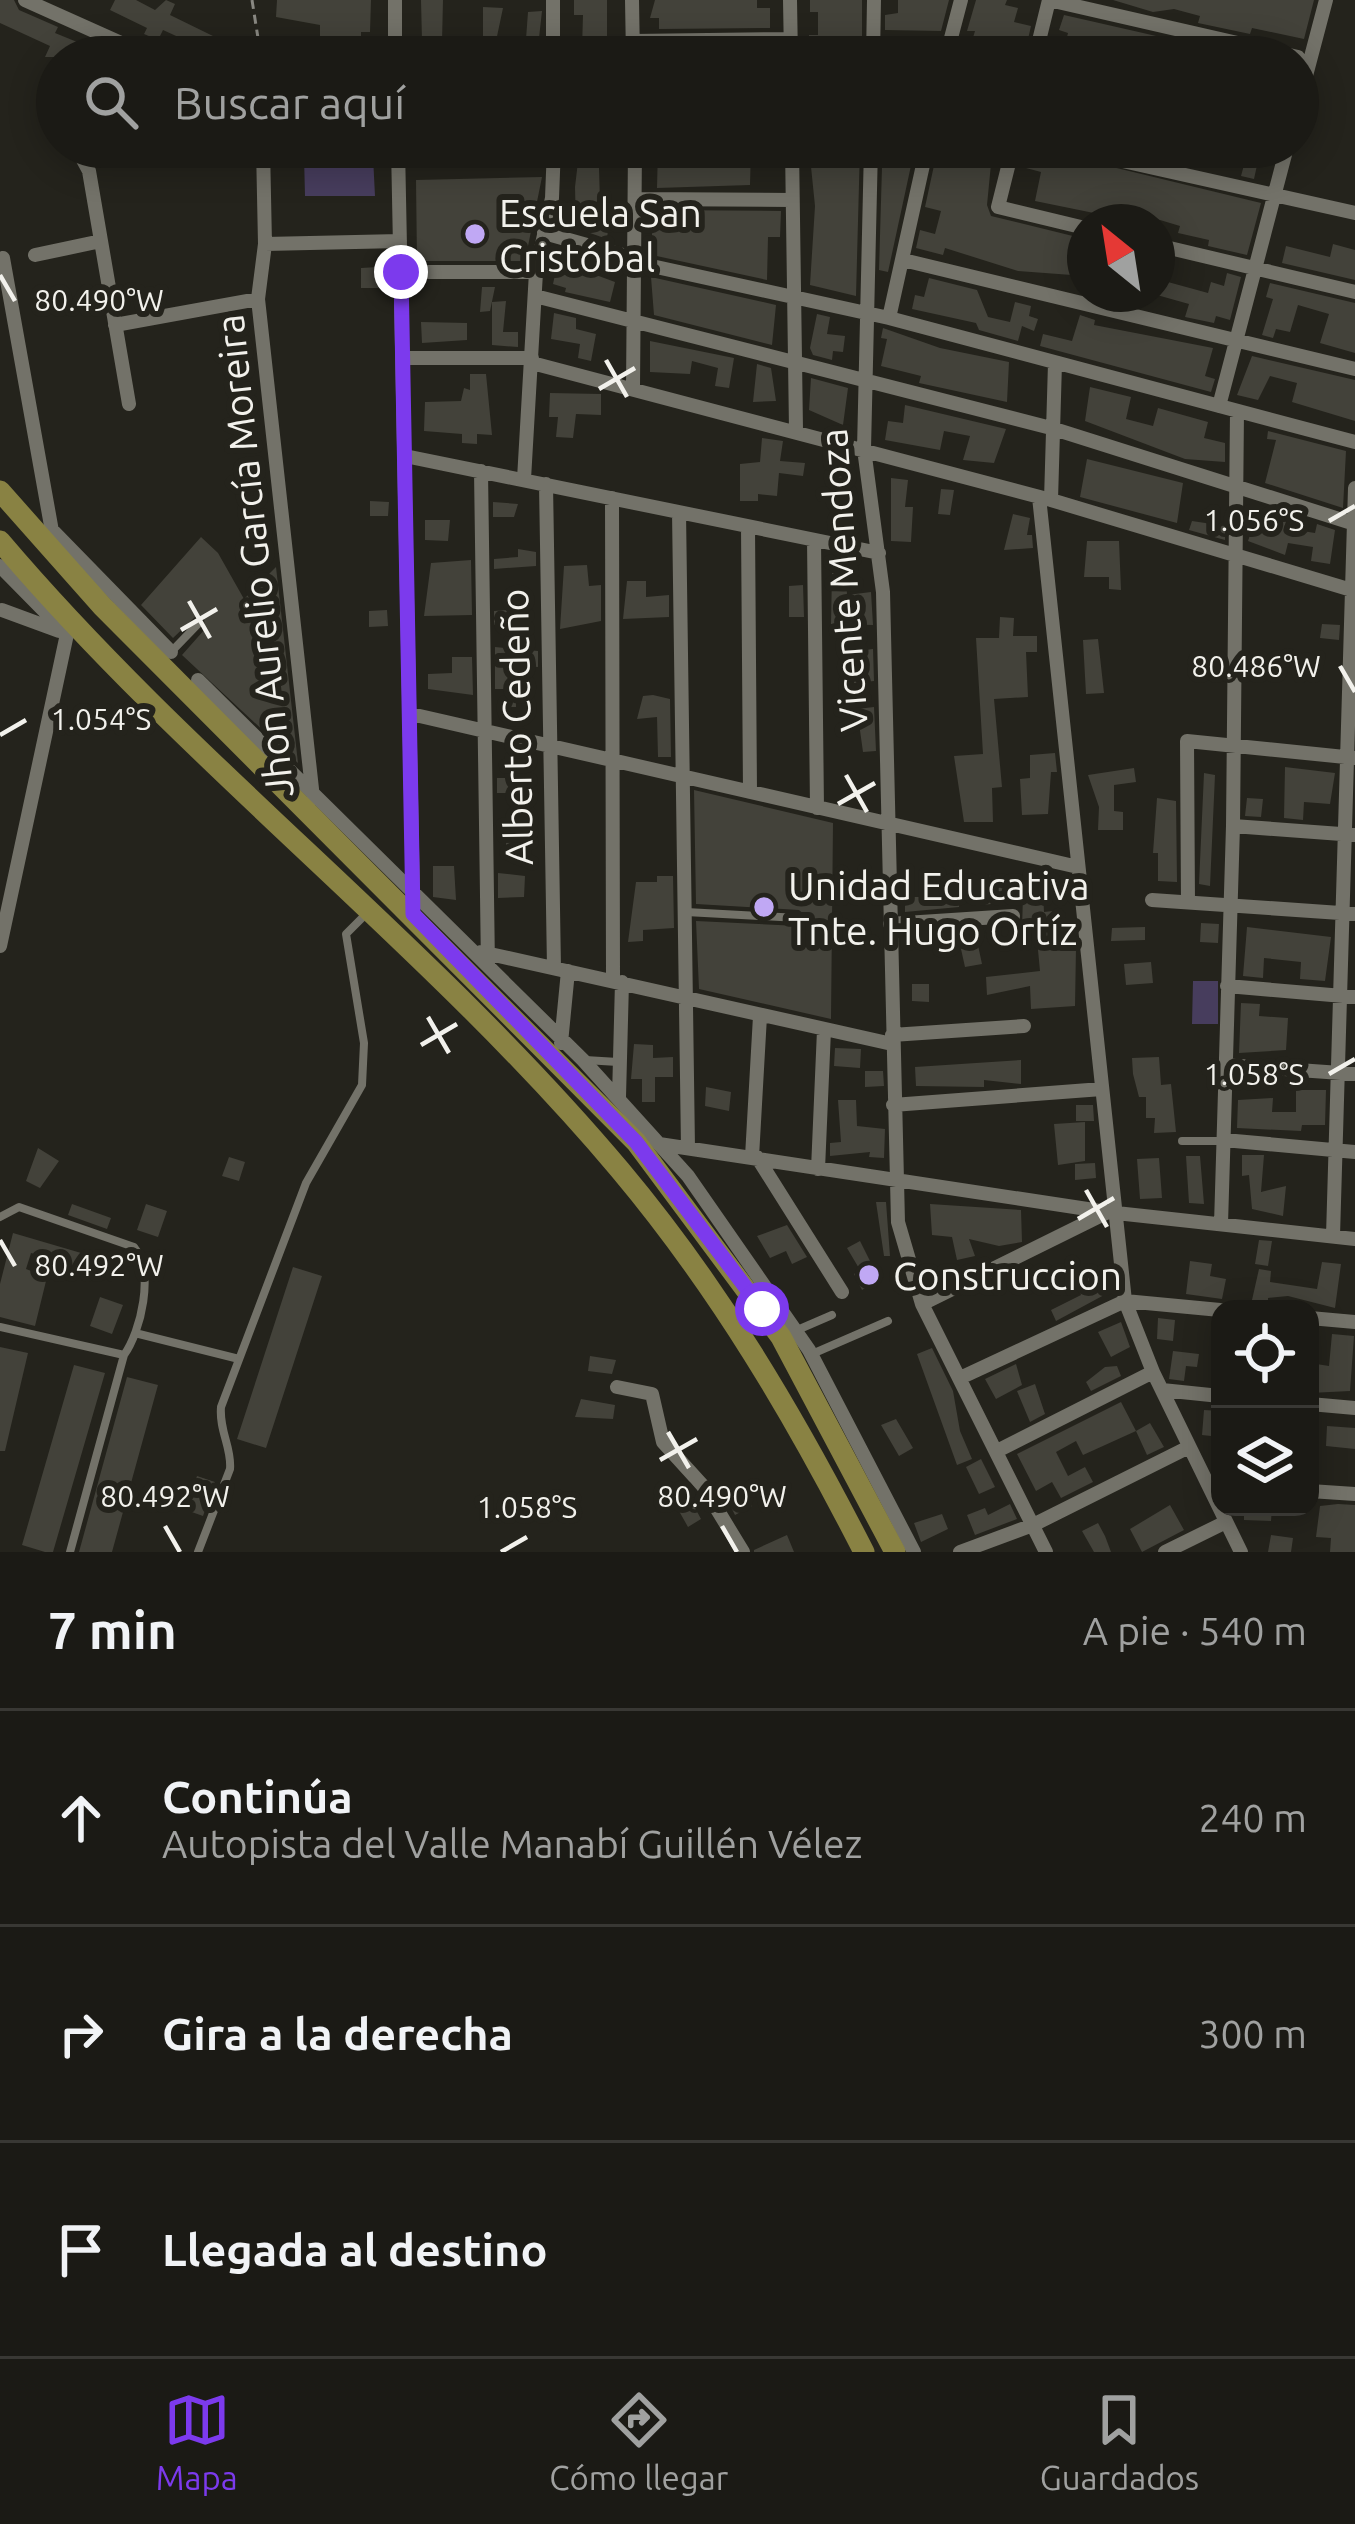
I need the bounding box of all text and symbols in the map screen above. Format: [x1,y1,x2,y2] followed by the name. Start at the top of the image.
[36,36,1319,168] search box
[78,69,144,135] icon: search
[174,77,405,128] text: Buscar aquí
[499,191,702,279] place label: Escuela San Cristóbal
[1067,204,1175,312] north arrow
[462,221,488,247] marker: Escuela San Cristóbal
[374,245,428,299] route end
[34,283,164,317] text: 80.490°W
[207,312,301,800] street label: Jhon Aurelio García Moreira
[811,427,875,733] street label: Vicente Mendoza
[1204,503,1304,537] text: 1.056°S
[492,588,540,866] street label: Alberto Cedeño
[1191,649,1321,683] text: 80.486°W
[51,702,151,736] text: 1.054°S
[788,864,1089,952] place label: Unidad Educativa Tnte. Hugo Ortíz
[751,894,777,920] marker: Unidad Educativa Tnte. Hugo Ortíz
[1204,1057,1304,1091] text: 1.058°S
[34,1248,164,1282] text: 80.492°W
[893,1254,1122,1297] place label: Construccion
[856,1262,882,1288] marker: Construccion
[735,1282,789,1336] route start
[1211,1300,1319,1516] map controls
[1211,1300,1319,1408] button: locate
[1211,1408,1319,1516] button: layers
[100,1479,230,1513] text: 80.492°W
[657,1479,787,1513] text: 80.490°W
[477,1490,577,1524] text: 1.058°S
[48,1601,177,1659] text: 7 min
[1083,1609,1307,1652] text: A pie · 540 m
[162,1771,353,1822] text: Continúa
[48,1785,114,1851] icon: ahead
[1198,1796,1307,1839] text: 240 m
[162,1822,862,1865] text: Autopista del Valle Manabí Guillén Vélez
[48,2001,114,2067] icon: right
[162,2008,513,2059] text: Gira a la derecha
[1198,2012,1307,2055] text: 300 m
[48,2217,114,2283] icon: arrive
[162,2224,547,2275] text: Llegada al destino
[156,2387,238,2496] tab: Mapa
[549,2387,728,2496] tab: Cómo llegar
[1040,2387,1199,2496] tab: Guardados

